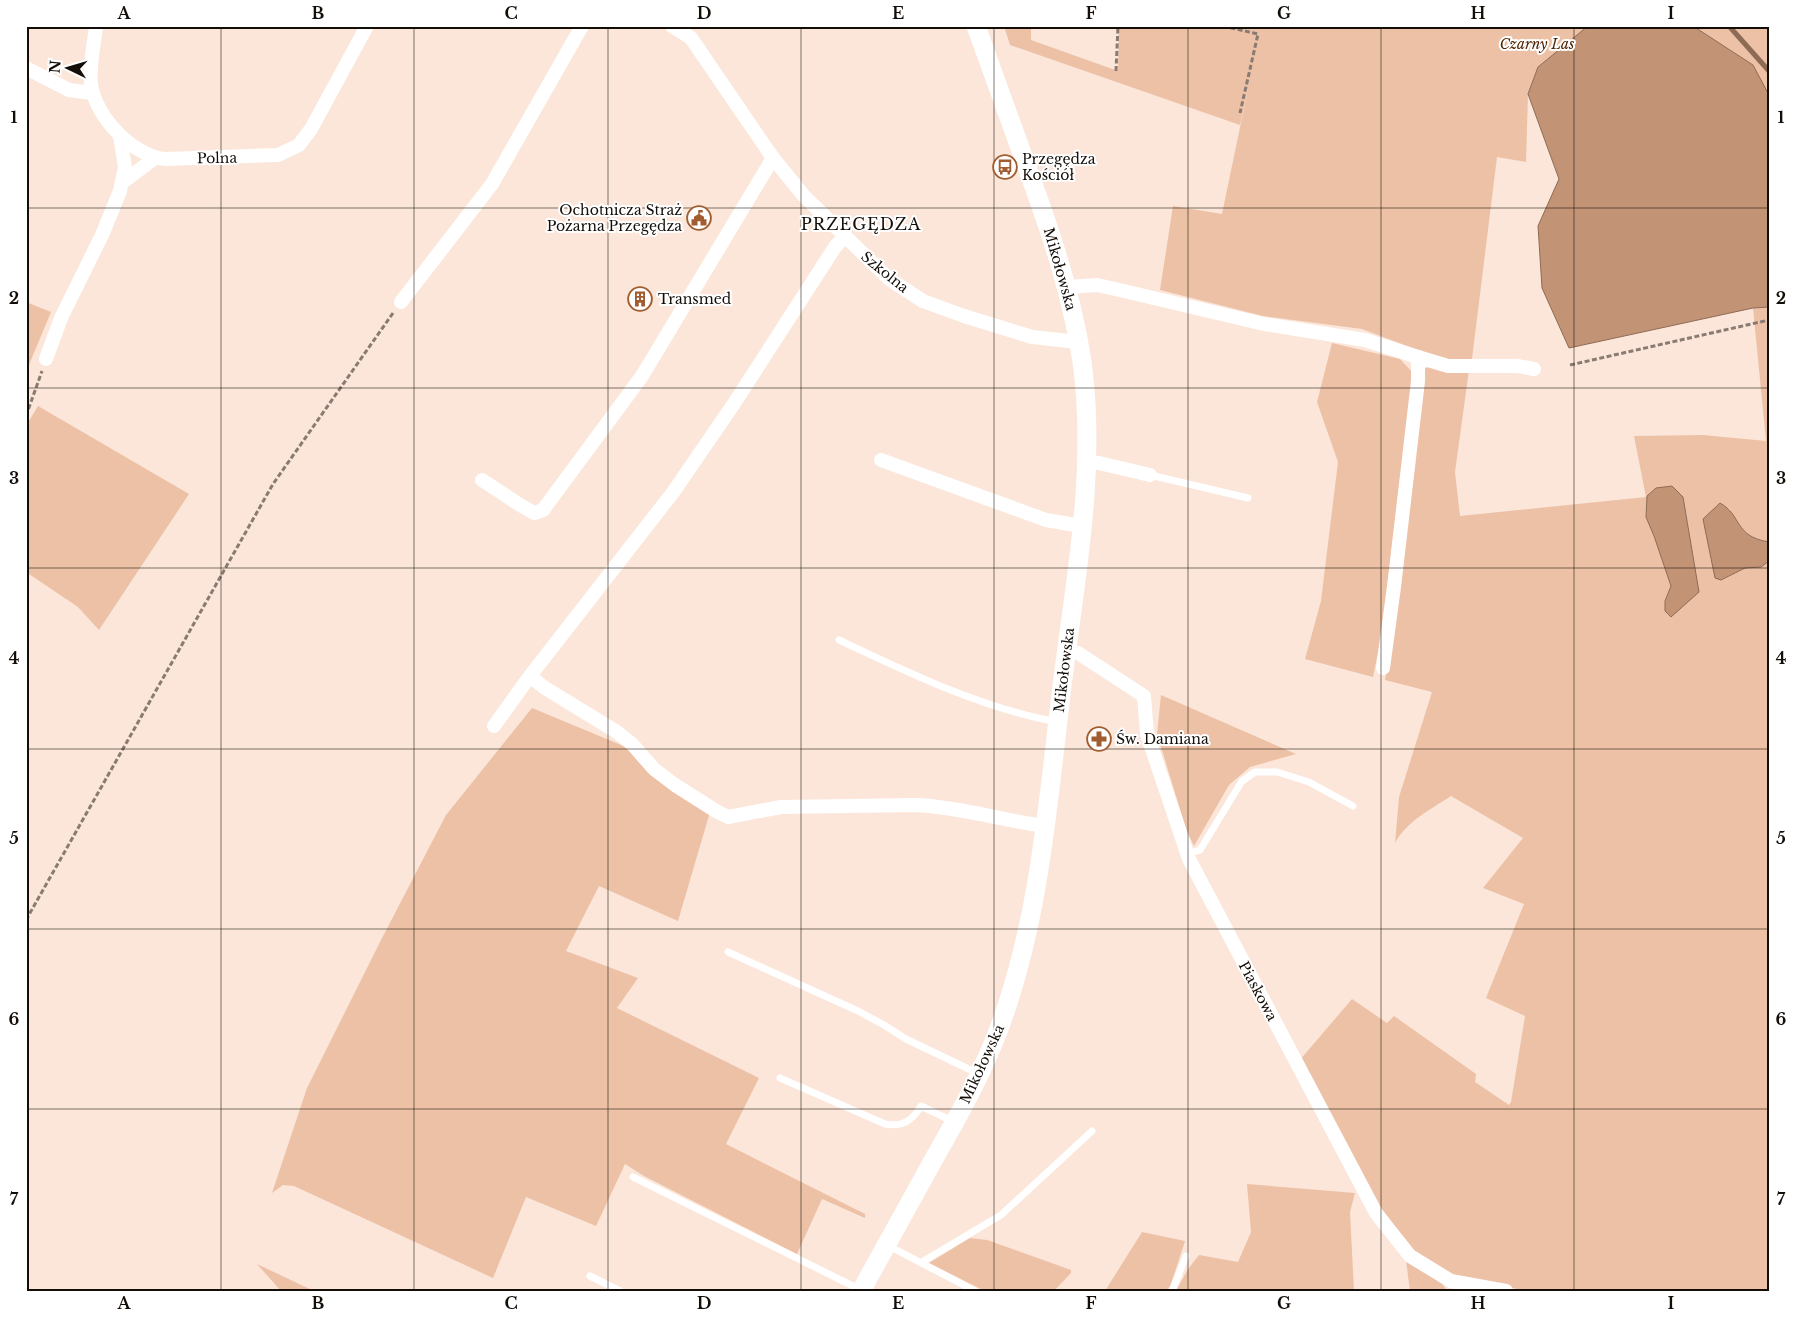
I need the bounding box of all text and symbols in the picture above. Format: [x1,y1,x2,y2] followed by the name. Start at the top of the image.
[117,3,132,23] text: A
[312,3,325,23] text: B
[504,3,518,23] text: C
[697,3,711,23] text: D
[892,3,904,23] text: E
[1085,3,1097,23] text: F
[1277,3,1291,23] text: G
[1470,3,1486,23] text: H
[1668,3,1675,23] text: I
[1500,35,1574,53] park label: Czarny Las
[42,42,92,92] north arrow
[46,60,65,74] text: N
[11,107,18,127] text: 1
[1778,107,1785,127] text: 1
[197,149,238,167] street label: Polna
[1022,150,1096,184] place label: Przegędza Kościół
[992,154,1018,180] bus stop icon: Przegędza Kościół
[547,201,682,235] place label: Ochotnicza Straż Pożarna Przegędza
[686,205,712,231] public building icon: Ochotnicza Straż Pożarna Przegędza
[801,214,921,234] district label: PRZEGĘDZA
[1040,226,1080,313] street label: Mikołowska
[858,247,913,297] street label: Szkolna
[627,286,653,312] building icon: Transmed
[9,288,19,308] text: 2
[1776,288,1786,308] text: 2
[658,290,732,308] place label: Transmed
[9,468,19,488] text: 3
[1776,468,1786,488] text: 3
[1050,626,1078,713] street label: Mikołowska
[9,648,19,668] text: 4
[1776,648,1786,668] text: 4
[1086,726,1112,752] pharmacy icon: Św. Damiana
[1116,729,1209,748] place label: Św. Damiana
[9,828,19,848] text: 5
[1776,828,1786,848] text: 5
[1235,958,1281,1024] street label: Piaskowa
[9,1009,20,1029] text: 6
[1776,1009,1787,1029] text: 6
[956,1021,1008,1106] street label: Mikołowska
[10,1189,19,1209] text: 7
[1777,1189,1786,1209] text: 7
[117,1293,132,1313] text: A
[312,1293,325,1313] text: B
[504,1293,518,1313] text: C
[697,1293,711,1313] text: D
[892,1293,904,1313] text: E
[1085,1293,1097,1313] text: F
[1277,1293,1291,1313] text: G
[1470,1293,1486,1313] text: H
[1668,1293,1675,1313] text: I

